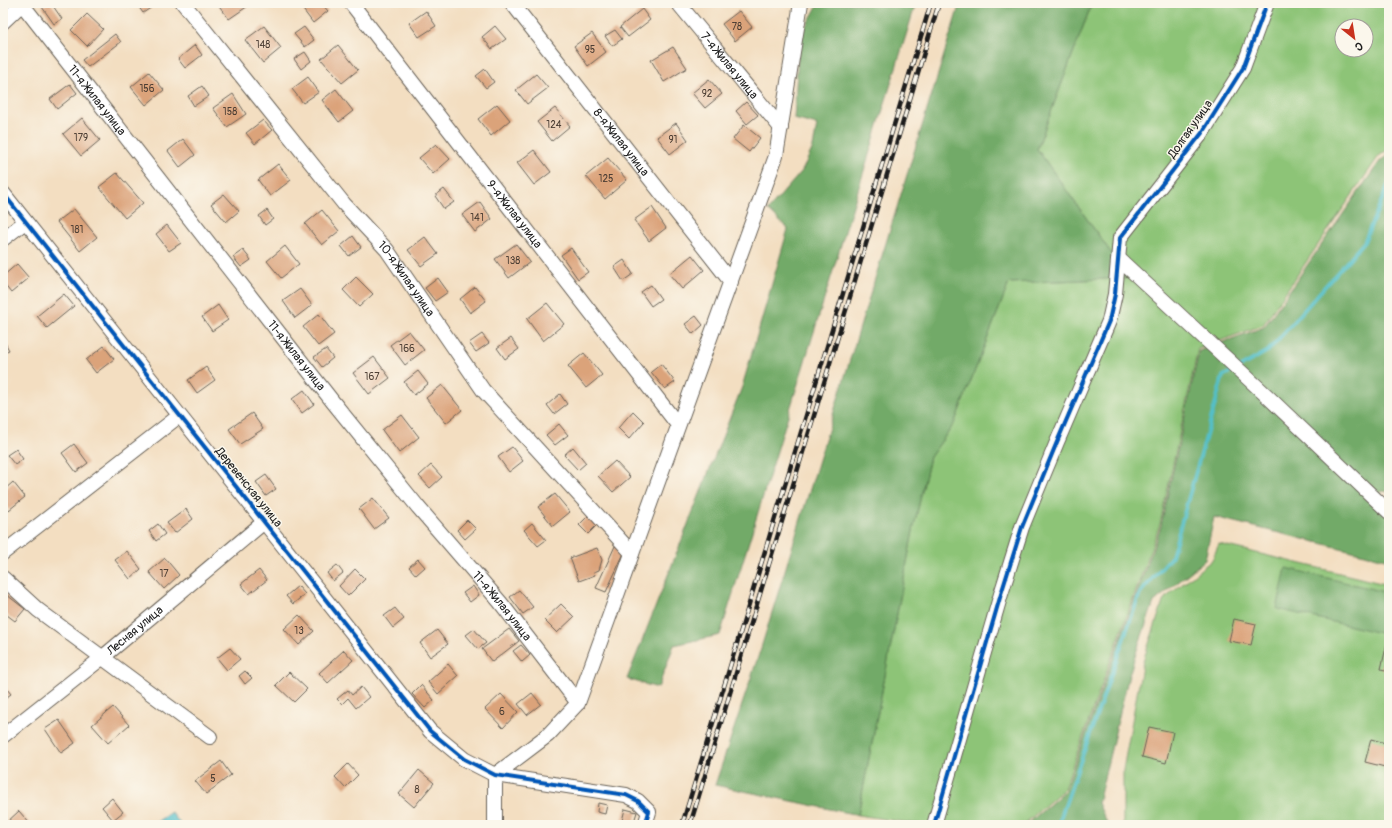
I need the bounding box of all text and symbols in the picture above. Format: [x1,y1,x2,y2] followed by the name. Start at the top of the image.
[1334,18,1374,58] north arrow
[732,21,742,33] house number: 78
[697,29,761,103] street label: 7-я Жилая улица
[256,39,270,51] house number: 148
[1352,39,1365,54] text: С
[585,44,595,56] house number: 95
[65,62,129,139] street label: 11-я Жилая улица
[139,83,155,95] house number: 156
[702,88,713,100] house number: 92
[1164,97,1216,162] street label: Долгая улица
[223,106,237,118] house number: 158
[590,106,652,180] street label: 8-я Жилая улица
[546,119,562,131] house number: 124
[74,132,88,144] house number: 179
[668,134,678,146] house number: 91
[599,173,613,185] house number: 125
[483,177,545,252] street label: 9-я Жилая улица
[470,212,484,224] house number: 141
[71,224,84,236] house number: 181
[374,238,438,320] street label: 10-я Жилая улица
[506,255,520,267] house number: 138
[264,317,329,394] street label: 11-я Жилая улица
[399,343,415,355] house number: 166
[365,371,380,383] house number: 167
[211,444,286,531] street label: Деревенская улица
[159,568,169,580] house number: 17
[469,568,535,644] street label: 11-я Жилая улица
[103,603,167,659] street label: Лесная улица
[294,625,304,637] house number: 13
[499,706,505,718] house number: 6
[210,773,216,785] house number: 5
[414,784,420,796] house number: 8

